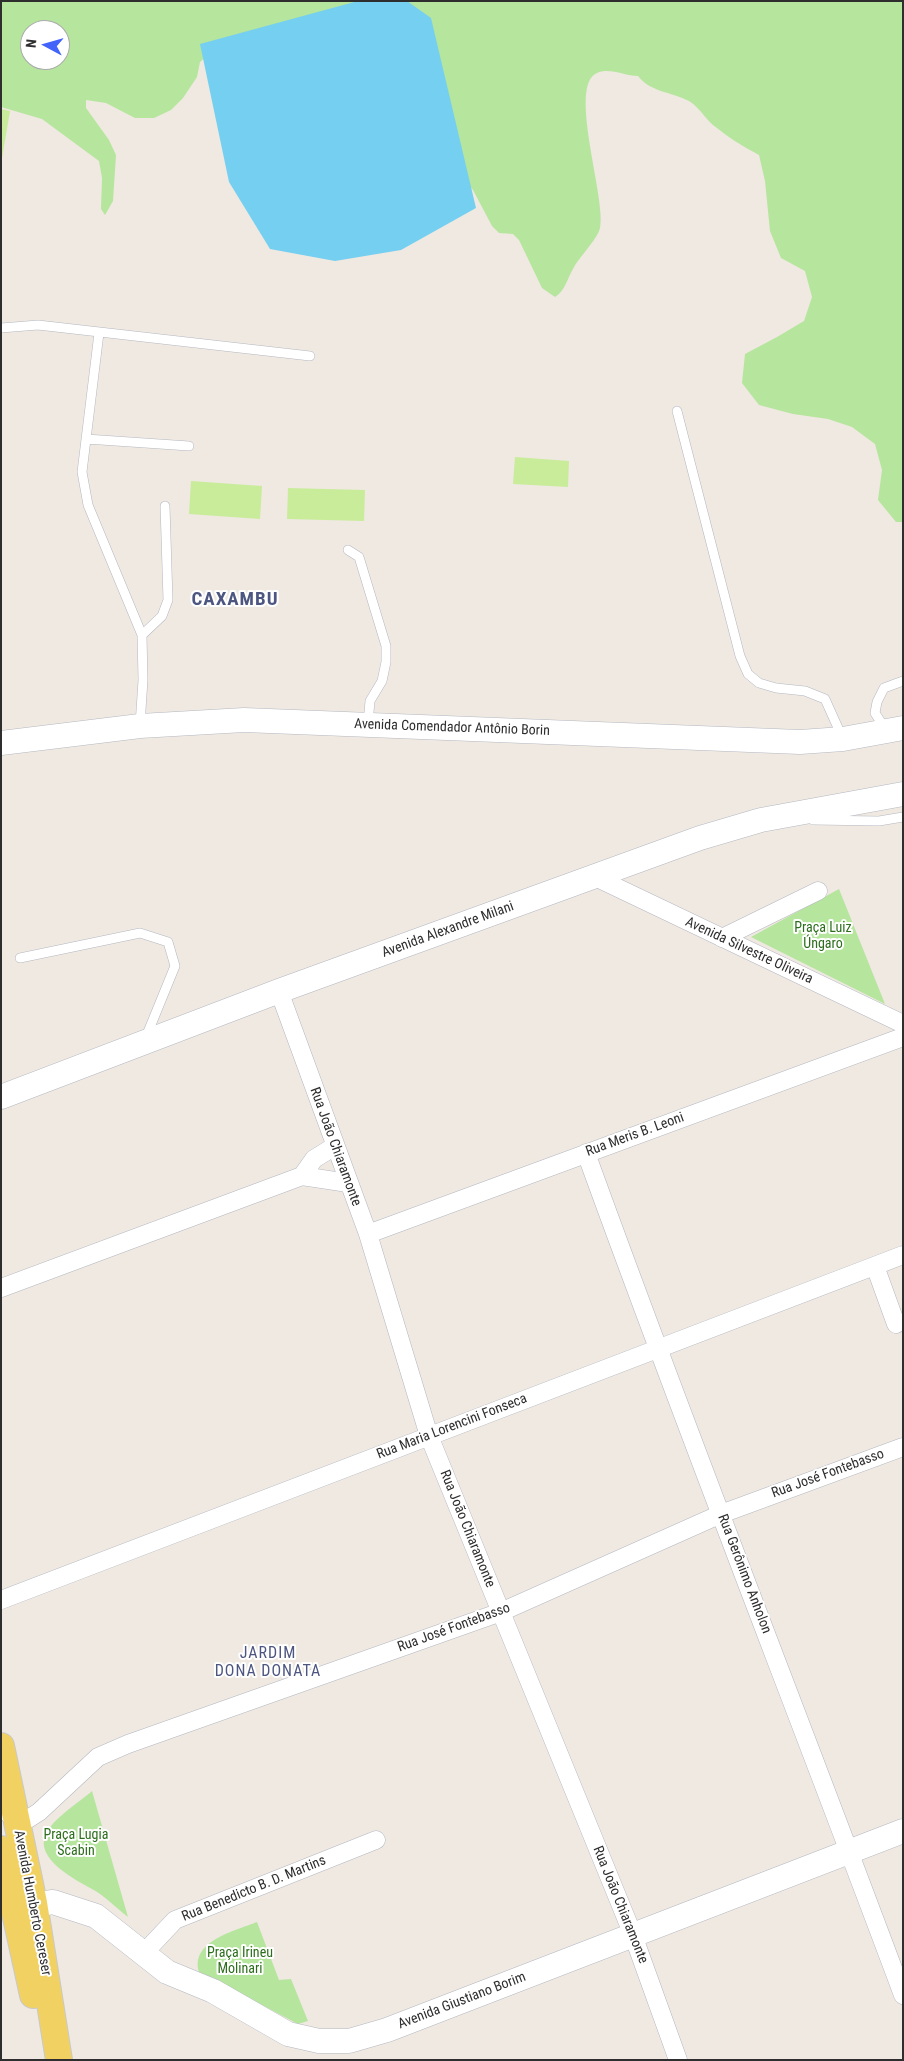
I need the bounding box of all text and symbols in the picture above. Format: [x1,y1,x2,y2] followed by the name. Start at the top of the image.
[20,20,70,70] north arrow
[23,38,39,49] text: N
[191,589,279,611] district label: CAXAMBU
[354,716,550,740] street label: Avenida Comendador Antônio Borin
[380,898,516,962] street label: Avenida Alexandre Milani
[683,914,815,988] street label: Avenida Silvestre Oliveira
[794,920,852,952] park label: Praça Luiz Úngaro
[306,1085,364,1209] street label: Rua João Chiaramonte
[584,1109,686,1161] street label: Rua Meris B. Leoni
[375,1391,529,1463] street label: Rua Maria Lorencini Fonseca
[769,1446,887,1502] street label: Rua José Fontebasso
[436,1468,498,1590] street label: Rua João Chiaramonte
[713,1512,775,1636] street label: Rua Gerônimo Anholon
[395,1600,513,1656] street label: Rua José Fontebasso
[213,1644,323,1682] district label: JARDIM DONA DONATA
[44,1827,108,1860] park label: Praça Lugia Scabin
[10,1829,54,1977] street label: Avenida Humberto Cereser
[589,1844,651,1966] street label: Rua João Chiaramonte
[180,1852,328,1926] street label: Rua Benedicto B. D. Martins
[207,1945,273,1978] park label: Praça Irineu Molinari
[396,1969,528,2033] street label: Avenida Giustiano Borim

